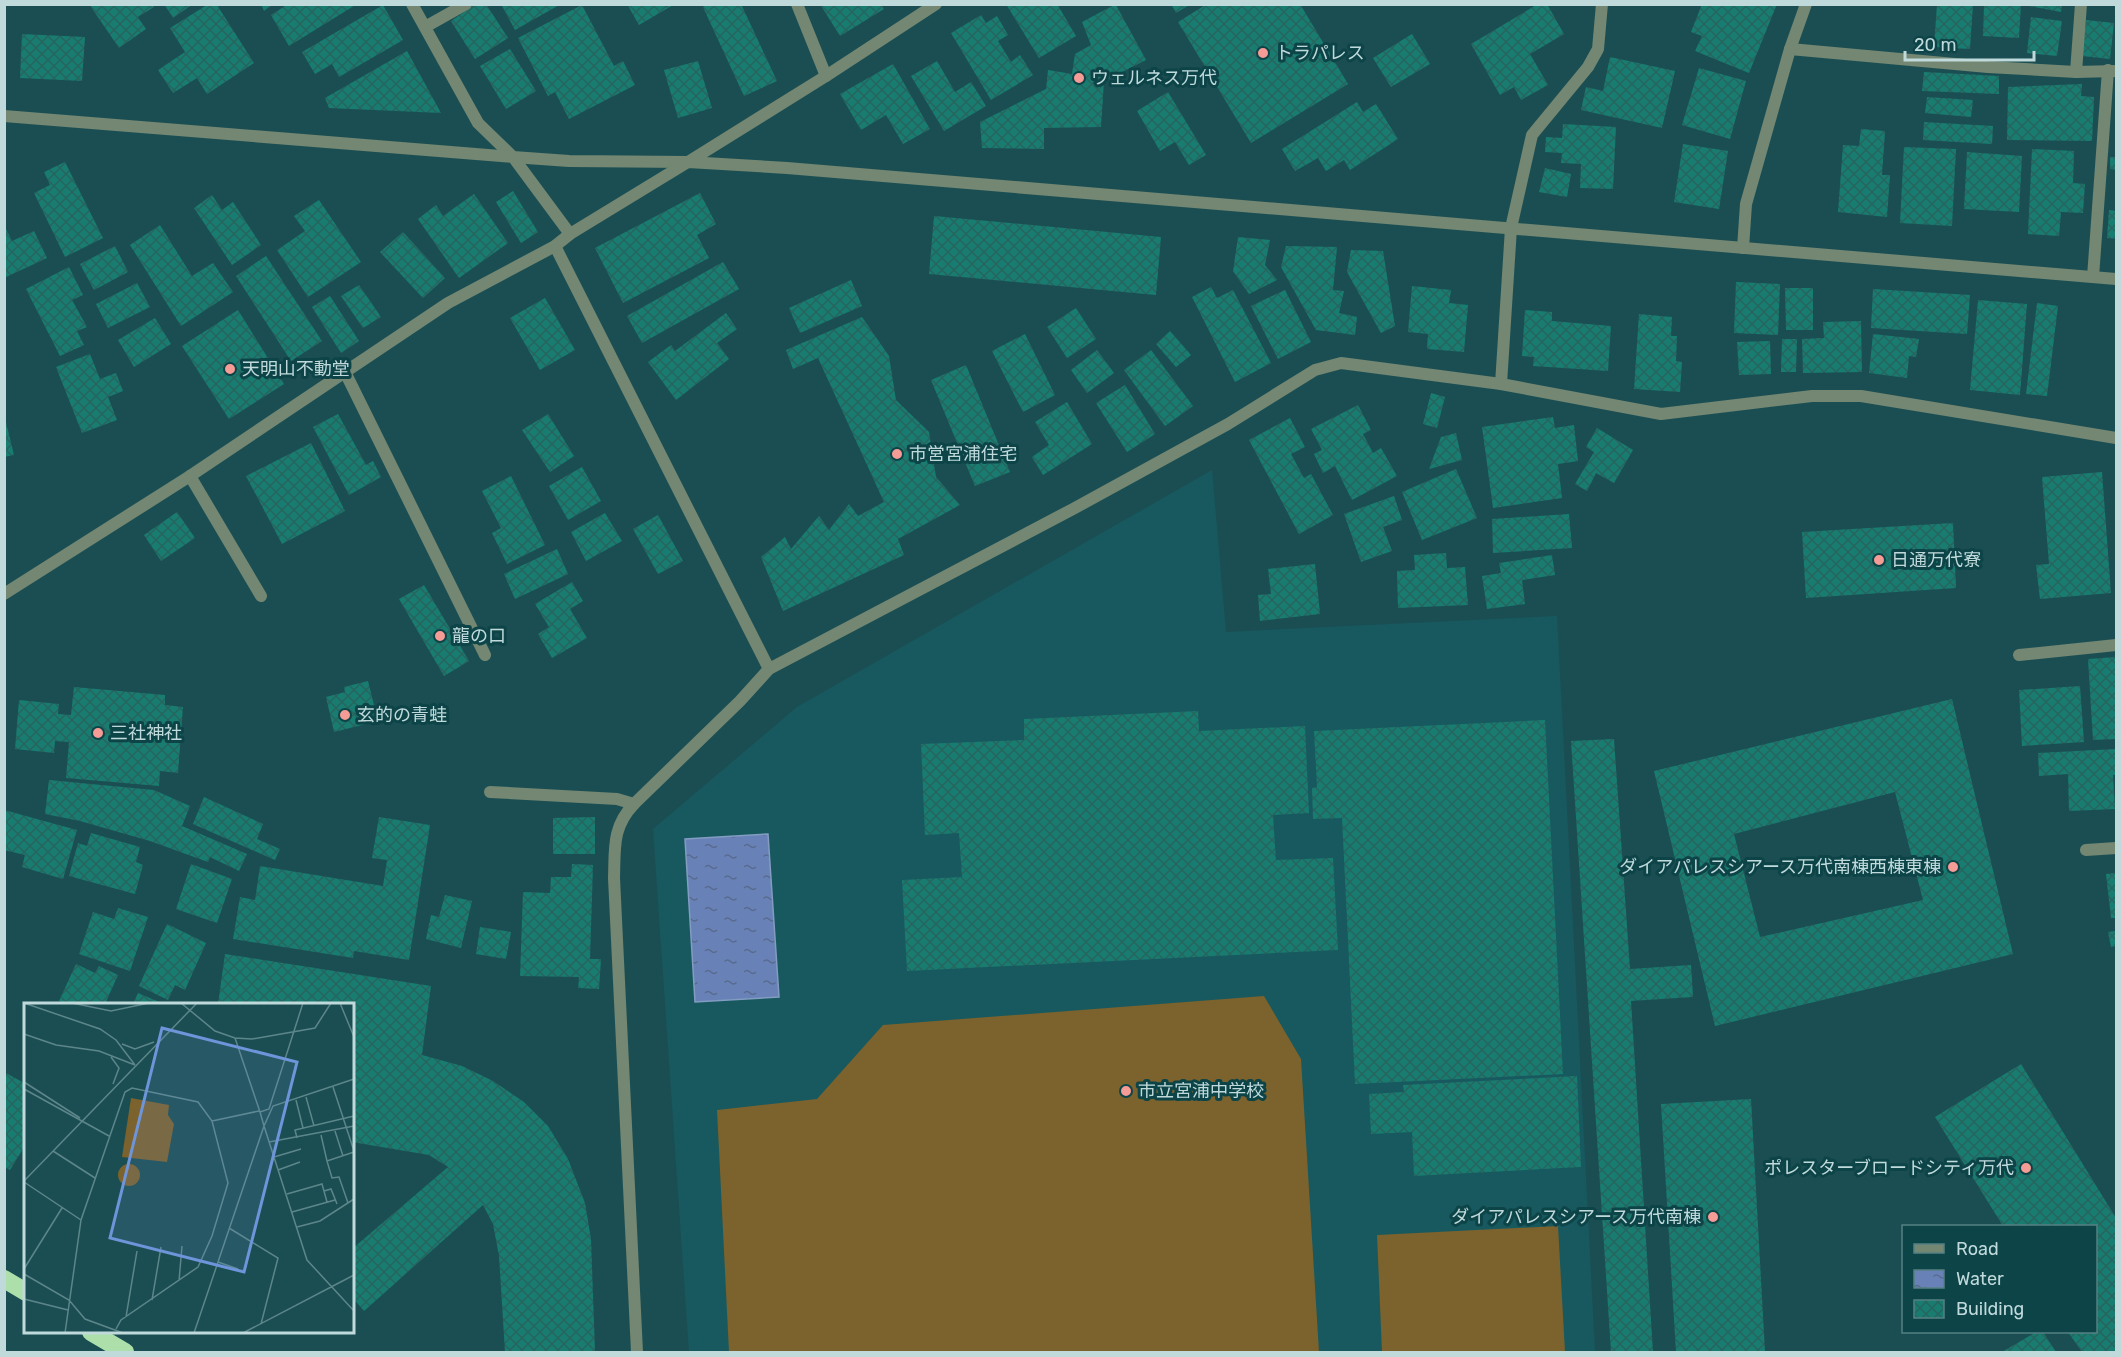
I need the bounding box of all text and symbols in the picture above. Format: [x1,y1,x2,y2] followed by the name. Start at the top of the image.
[1905,24,2034,62] scale bar
[1914,34,1956,56] text: 20 m
[1275,42,1365,64] place label: トラパレス
[1256,46,1270,60] marker: トラパレス
[1091,67,1217,89] place label: ウェルネス万代
[1072,71,1086,85] marker: ウェルネス万代
[242,358,350,380] place label: 天明山不動堂
[223,362,237,376] marker: 天明山不動堂
[909,443,1017,465] place label: 市営宮浦住宅
[890,447,904,461] marker: 市営宮浦住宅
[1891,549,1981,571] place label: 日通万代寮
[1872,553,1886,567] marker: 日通万代寮
[452,625,506,647] place label: 龍の口
[433,629,447,643] marker: 龍の口
[357,704,447,726] place label: 玄的の青蛙
[338,708,352,722] marker: 玄的の青蛙
[110,722,182,744] place label: 三社神社
[91,726,105,740] marker: 三社神社
[1619,856,1941,878] place label: ダイアパレスシアース万代南棟西棟東棟
[1946,860,1960,874] marker: ダイアパレスシアース万代南棟西棟東棟
[24,1003,354,1333] inset map
[1138,1080,1264,1102] place label: 市立宮浦中学校
[1119,1084,1133,1098] marker: 市立宮浦中学校
[1764,1157,2014,1179] place label: ポレスターブロードシティ万代
[2019,1161,2033,1175] marker: ポレスターブロードシティ万代
[1451,1206,1701,1228] place label: ダイアパレスシアース万代南棟
[1706,1210,1720,1224] marker: ダイアパレスシアース万代南棟
[1902,1225,2097,1333] legend
[1956,1238,1999,1260] text: Road
[1956,1268,2004,1290] text: Water
[1956,1298,2024,1320] text: Building

